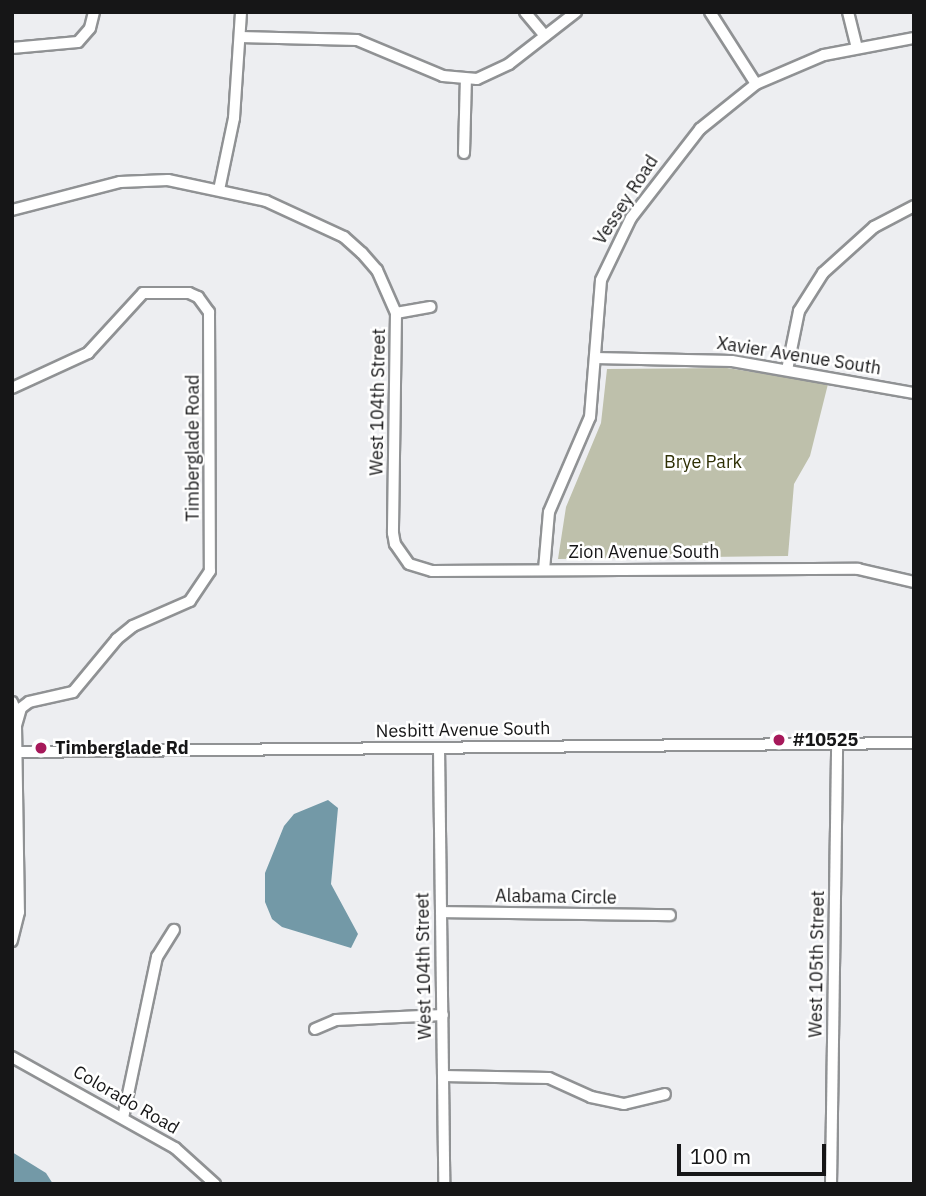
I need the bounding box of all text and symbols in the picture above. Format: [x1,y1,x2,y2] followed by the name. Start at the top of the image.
[589,151,663,249] street label: Vessey Road
[366,328,390,476] street label: West 104th Street
[715,332,883,380] street label: Xavier Avenue South
[182,375,204,521] street label: Timberglade Road
[664,451,742,473] park label: Brye Park
[568,541,720,563] street label: Zion Avenue South
[375,718,551,742] street label: Nesbitt Avenue South
[793,729,858,751] place label: #10525
[771,732,787,748] marker: #10525
[55,737,189,759] place label: Timberglade Rd
[33,740,49,756] marker: Timberglade Rd
[495,885,617,909] street label: Alabama Circle
[805,890,829,1038] street label: West 105th Street
[412,892,436,1040] street label: West 104th Street
[69,1061,183,1139] street label: Colorado Road
[681,1130,830,1174] scale bar
[690,1142,751,1170] text: 100 m

